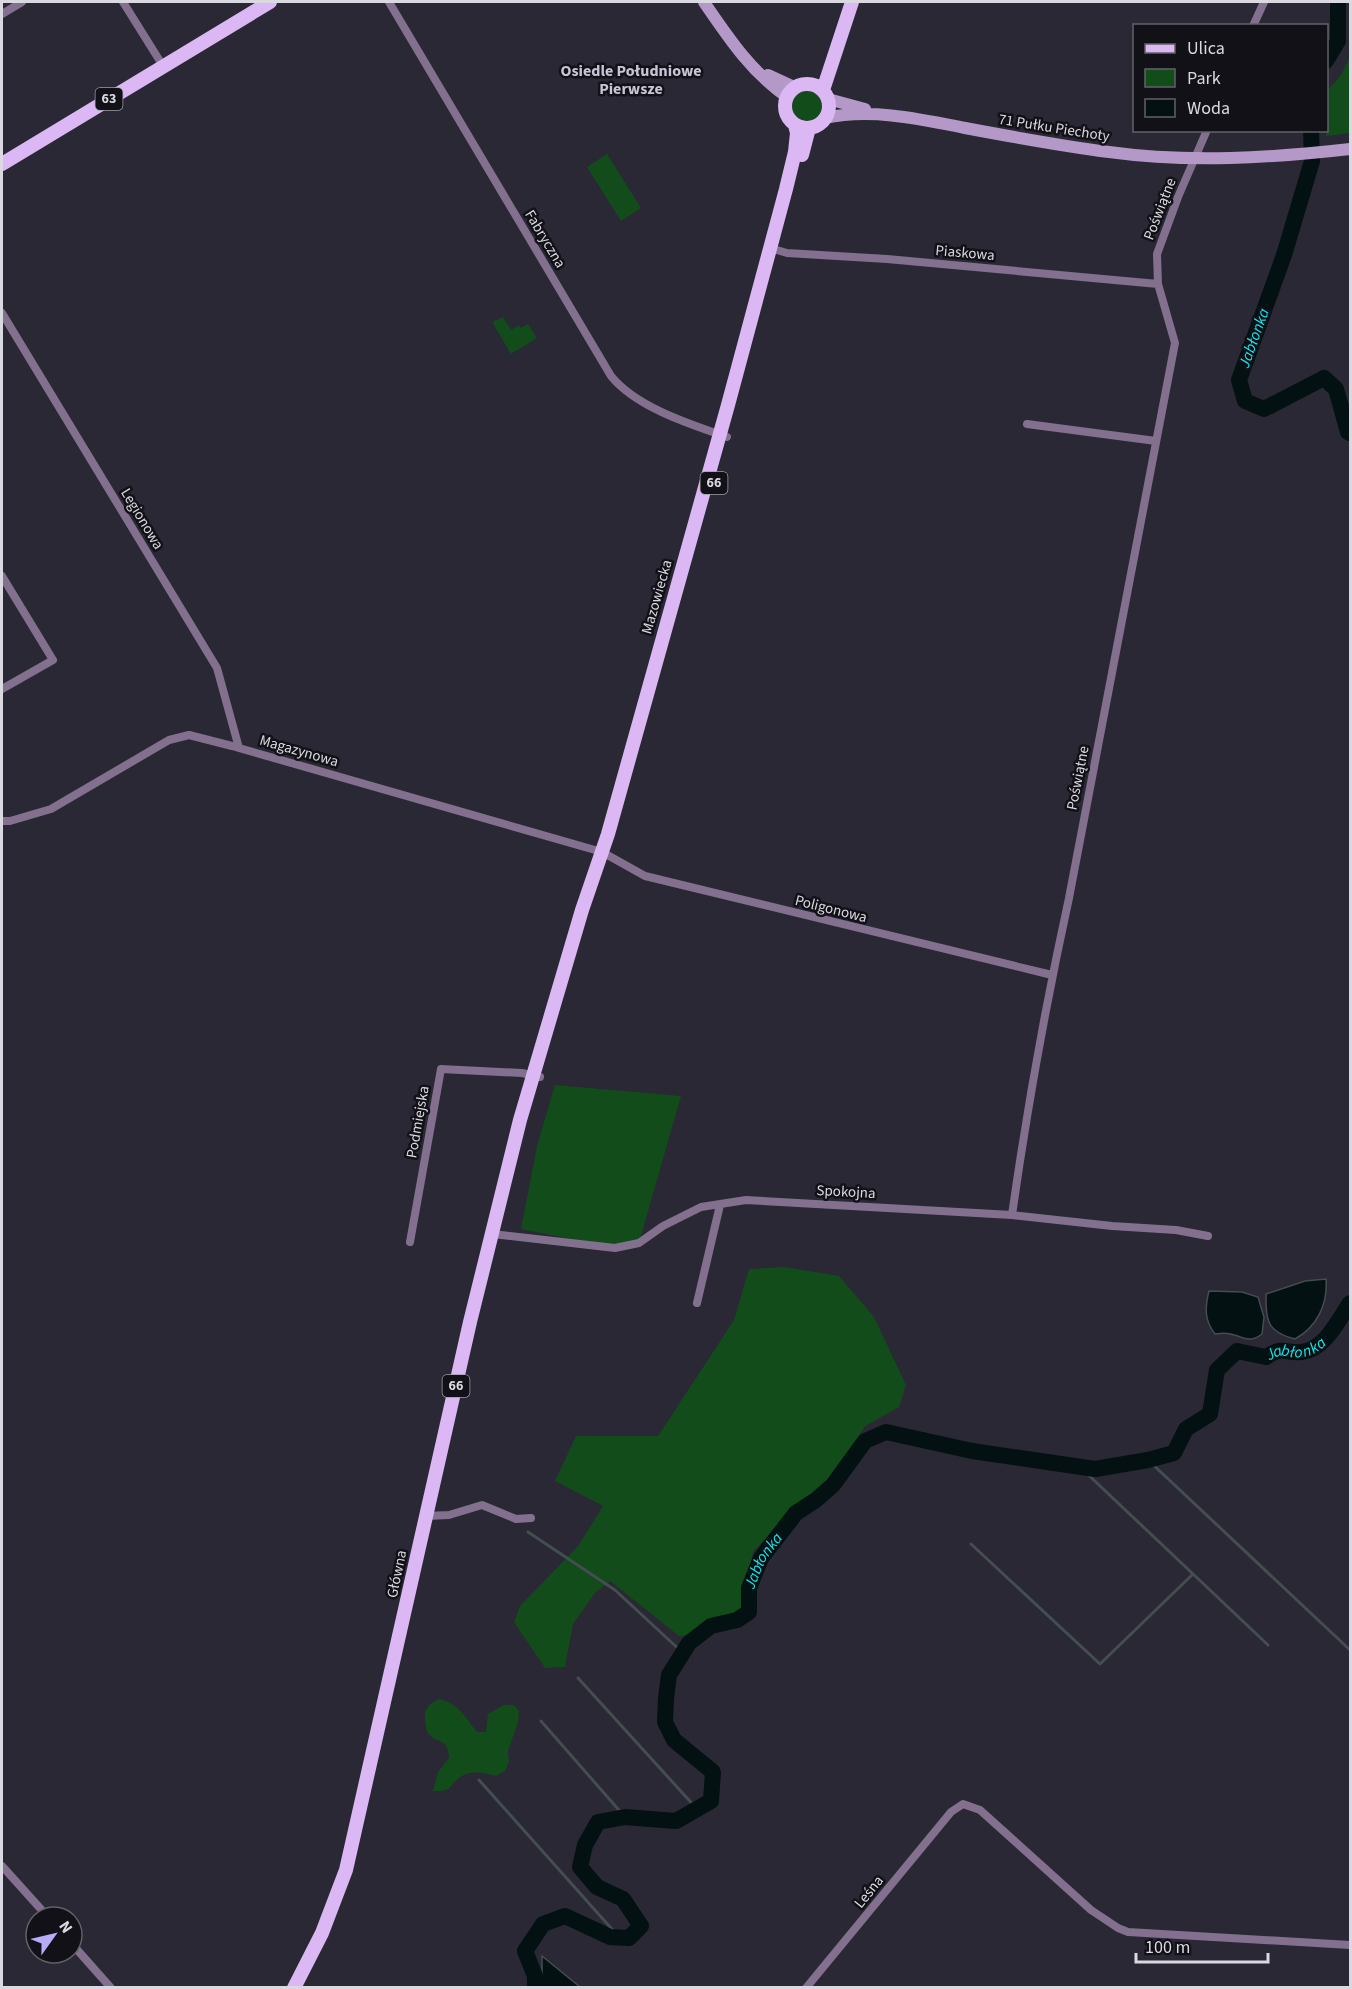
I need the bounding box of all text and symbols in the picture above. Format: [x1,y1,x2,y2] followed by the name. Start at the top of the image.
[1133,24,1328,132] legend
[1187,36,1225,61] text: Ulica
[561,60,701,100] district label: Osiedle Południowe Pierwsze
[1187,66,1221,91] text: Park
[96,88,122,110] road number: 63
[1187,96,1230,121] text: Woda
[997,109,1111,147] street label: 71 Pułku Piechoty
[1139,175,1181,243] street label: Poświątne
[519,206,571,272] street label: Fabryczna
[934,240,996,266] street label: Piaskowa
[1233,305,1275,372] water label: Jabłonka
[700,472,728,494] road number: 66
[115,484,169,554] street label: Legionowa
[636,557,678,637] street label: Mazowiecka
[257,730,341,772] street label: Magazynowa
[1061,744,1095,812] street label: Poświątne
[793,890,869,928] street label: Poligonowa
[401,1084,435,1160] street label: Podmiejska
[816,1180,876,1204] street label: Spokojna
[1261,1332,1331,1366] water label: Jabłonka
[442,1375,470,1397] road number: 66
[738,1528,788,1593] water label: Jabłonka
[382,1548,412,1600] street label: Główna
[849,1871,889,1913] street label: Leśna
[24,1905,84,1965] north arrow
[54,1917,78,1938] text: N
[1136,1926,1268,1964] scale bar
[1145,1935,1190,1960] text: 100 m

